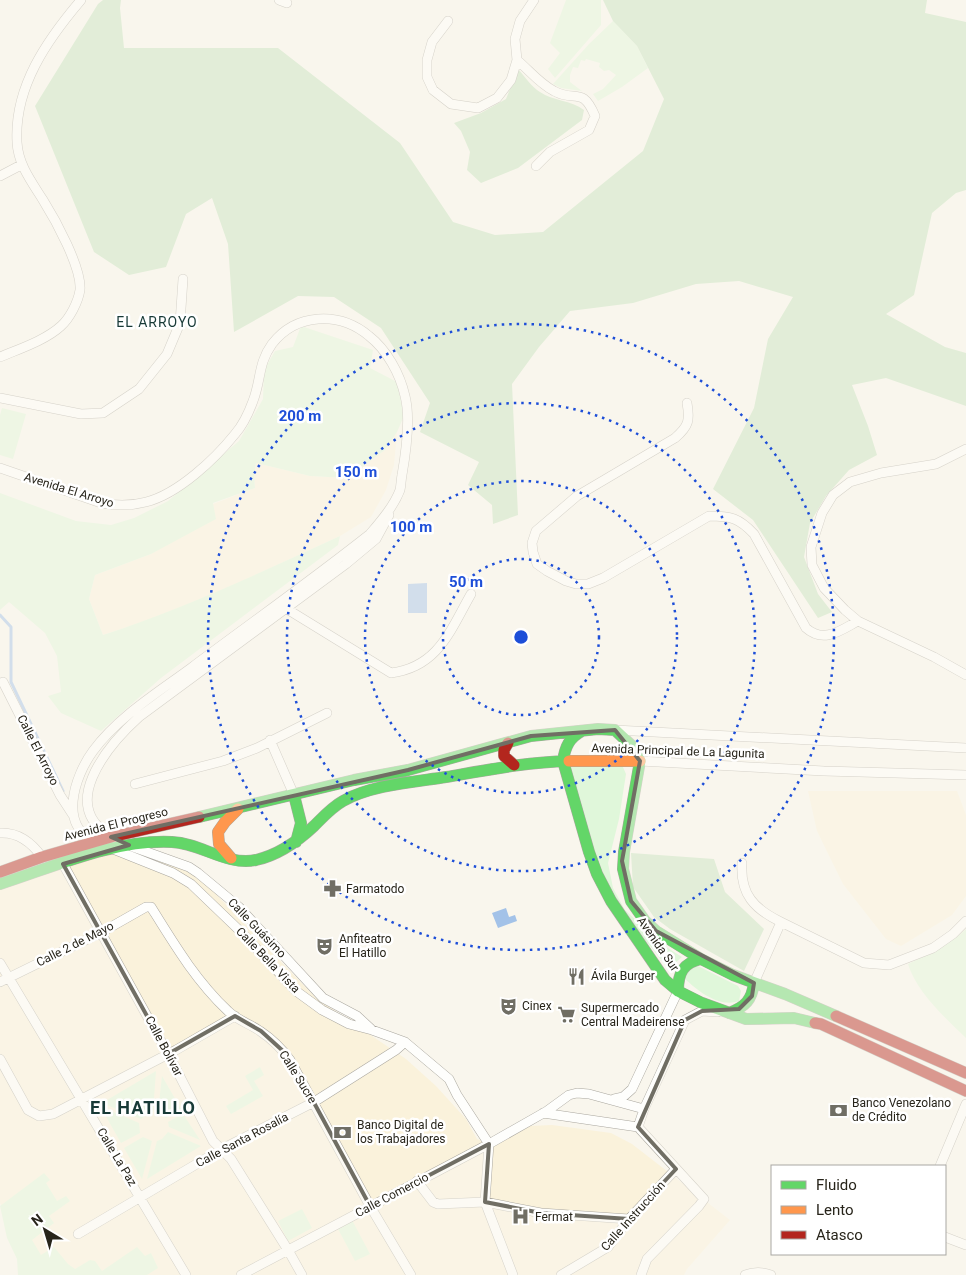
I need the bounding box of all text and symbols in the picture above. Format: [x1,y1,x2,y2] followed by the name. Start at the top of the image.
[116,314,198,330] district label: EL ARROYO
[279,407,321,425] text: 200 m
[335,463,377,481] text: 150 m
[22,470,116,510] street label: Avenida El Arroyo
[390,518,432,536] text: 100 m
[449,573,483,591] text: 50 m
[512,628,530,646] centre of rings
[14,712,62,788] street label: Calle El Arroyo
[591,741,765,761] street label: Avenida Principal de La Lagunita
[63,804,170,844] street label: Avenida El Progreso
[322,879,342,899] pharmacy icon: Farmatodo
[346,882,404,896] place label: Farmatodo
[225,895,289,961] street label: Calle Guásimo
[634,914,682,974] street label: Avenida Sur
[34,918,116,969] street label: Calle 2 de Mayo
[233,924,303,996] street label: Calle Bella Vista
[339,932,392,960] place label: Anfiteatro El Hatillo
[315,936,335,956] theatre icon: Anfiteatro El Hatillo
[567,966,587,986] restaurant icon: Ávila Burger
[591,968,655,983] place label: Ávila Burger
[498,996,518,1016] theatre icon: Cinex
[522,999,552,1013] place label: Cinex
[581,1001,685,1029] place label: Supermercado Central Madeirense
[557,1005,577,1025] supermarket icon: Supermercado Central Madeirense
[142,1014,186,1078] street label: Calle Bolívar
[276,1048,320,1106] street label: Calle Sucre
[852,1096,951,1124] place label: Banco Venezolano de Crédito
[90,1097,196,1118] district label: EL HATILLO
[828,1100,848,1120] bank icon: Banco Venezolano de Crédito
[193,1110,291,1170] street label: Calle Santa Rosalía
[357,1118,446,1146] place label: Banco Digital de los Trabajadores
[333,1122,353,1142] bank icon: Banco Digital de los Trabajadores
[94,1125,140,1189] street label: Calle La Paz
[771,1165,946,1255] legend
[353,1170,431,1220] street label: Calle Comercio
[816,1176,857,1194] text: Fluido
[598,1178,668,1254] street label: Calle Instrucción
[816,1201,854,1219] text: Lento
[20,1205,70,1255] north arrow
[511,1207,531,1227] hospital icon: Fermat
[28,1210,46,1229] text: N
[535,1210,573,1224] place label: Fermat
[816,1226,863,1244] text: Atasco

